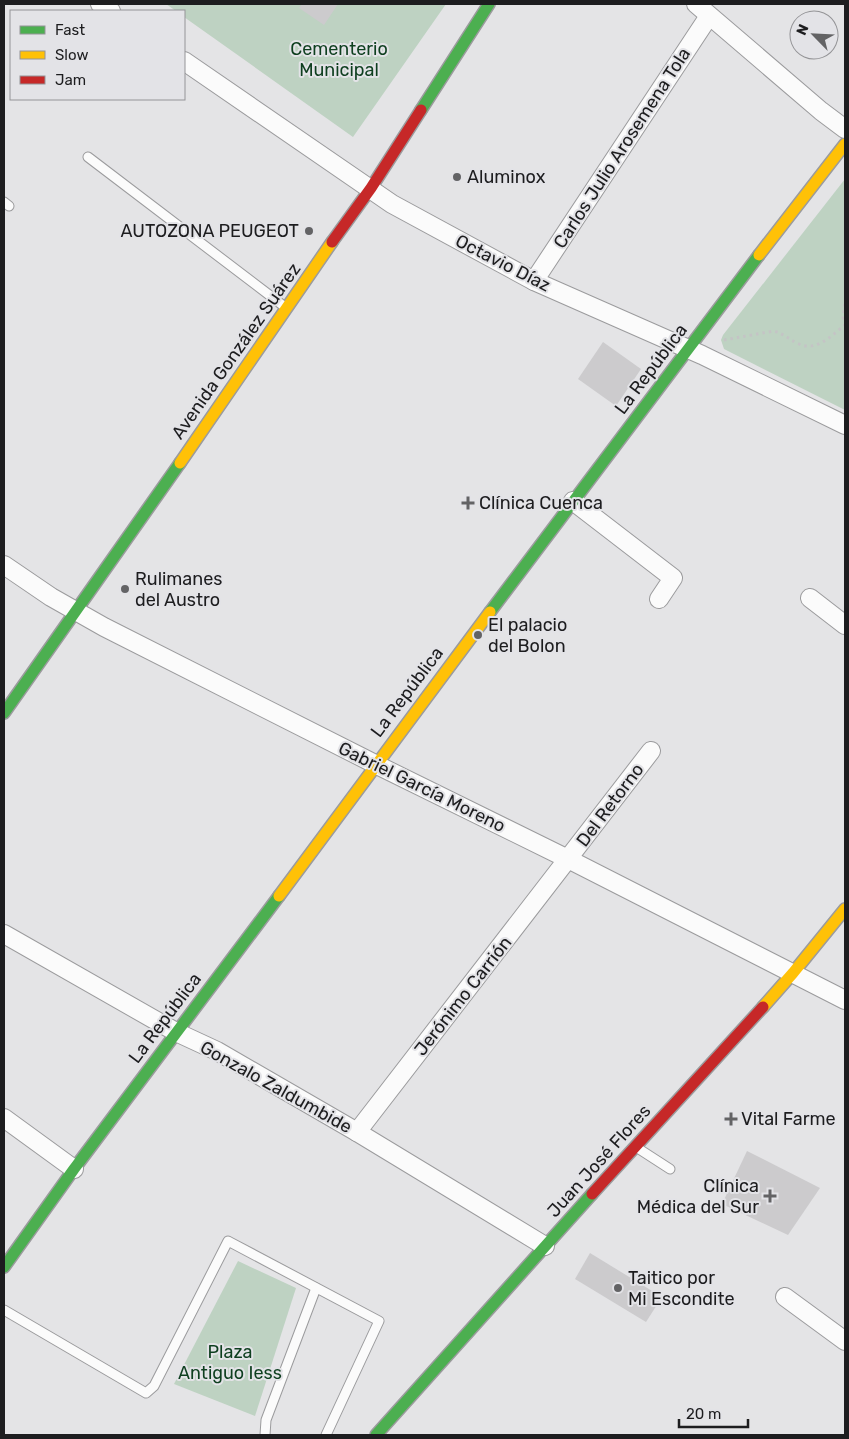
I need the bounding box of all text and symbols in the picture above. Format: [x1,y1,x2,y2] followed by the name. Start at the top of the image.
[10,10,185,100] legend
[789,10,839,60] north arrow
[55,21,85,39] text: Fast
[793,22,812,38] text: N
[290,38,388,81] park label: Cementerio Municipal
[549,44,695,252] street label: Carlos Julio Arosemena Tola
[55,46,88,64] text: Slow
[55,71,86,89] text: Jam
[467,166,546,188] place label: Aluminox
[451,171,463,183] marker: Aluminox
[121,220,299,242] place label: AUTOZONA PEUGEOT
[303,225,315,237] marker: AUTOZONA PEUGEOT
[452,230,554,296] street label: Octavio Díaz
[167,259,305,443] street label: Avenida González Suárez
[610,320,692,418] street label: La República
[479,492,603,514] place label: Clínica Cuenca
[461,496,475,510] marker: Clínica Cuenca
[135,568,222,611] place label: Rulimanes del Austro
[119,583,131,595] marker: Rulimanes del Austro
[488,614,567,657] place label: El palacio del Bolon
[472,629,484,641] marker: El palacio del Bolon
[366,643,448,741] street label: La República
[335,737,509,837] street label: Gabriel García Moreno
[572,759,648,851] street label: Del Retorno
[409,932,517,1060] street label: Jerónimo Carrión
[124,969,206,1067] street label: La República
[196,1036,356,1138] street label: Gonzalo Zaldumbide
[543,1100,655,1222] street label: Juan José Flores
[741,1108,836,1130] place label: Vital Farme
[725,1113,737,1125] marker: Vital Farme
[637,1175,759,1218] place label: Clínica Médica del Sur
[763,1189,777,1203] marker: Clínica Médica del Sur
[628,1267,735,1310] place label: Taitico por Mi Escondite
[612,1282,624,1294] marker: Taitico por Mi Escondite
[178,1341,282,1384] park label: Plaza Antiguo Iess
[679,1396,748,1428] scale bar
[686,1405,721,1423] text: 20 m

